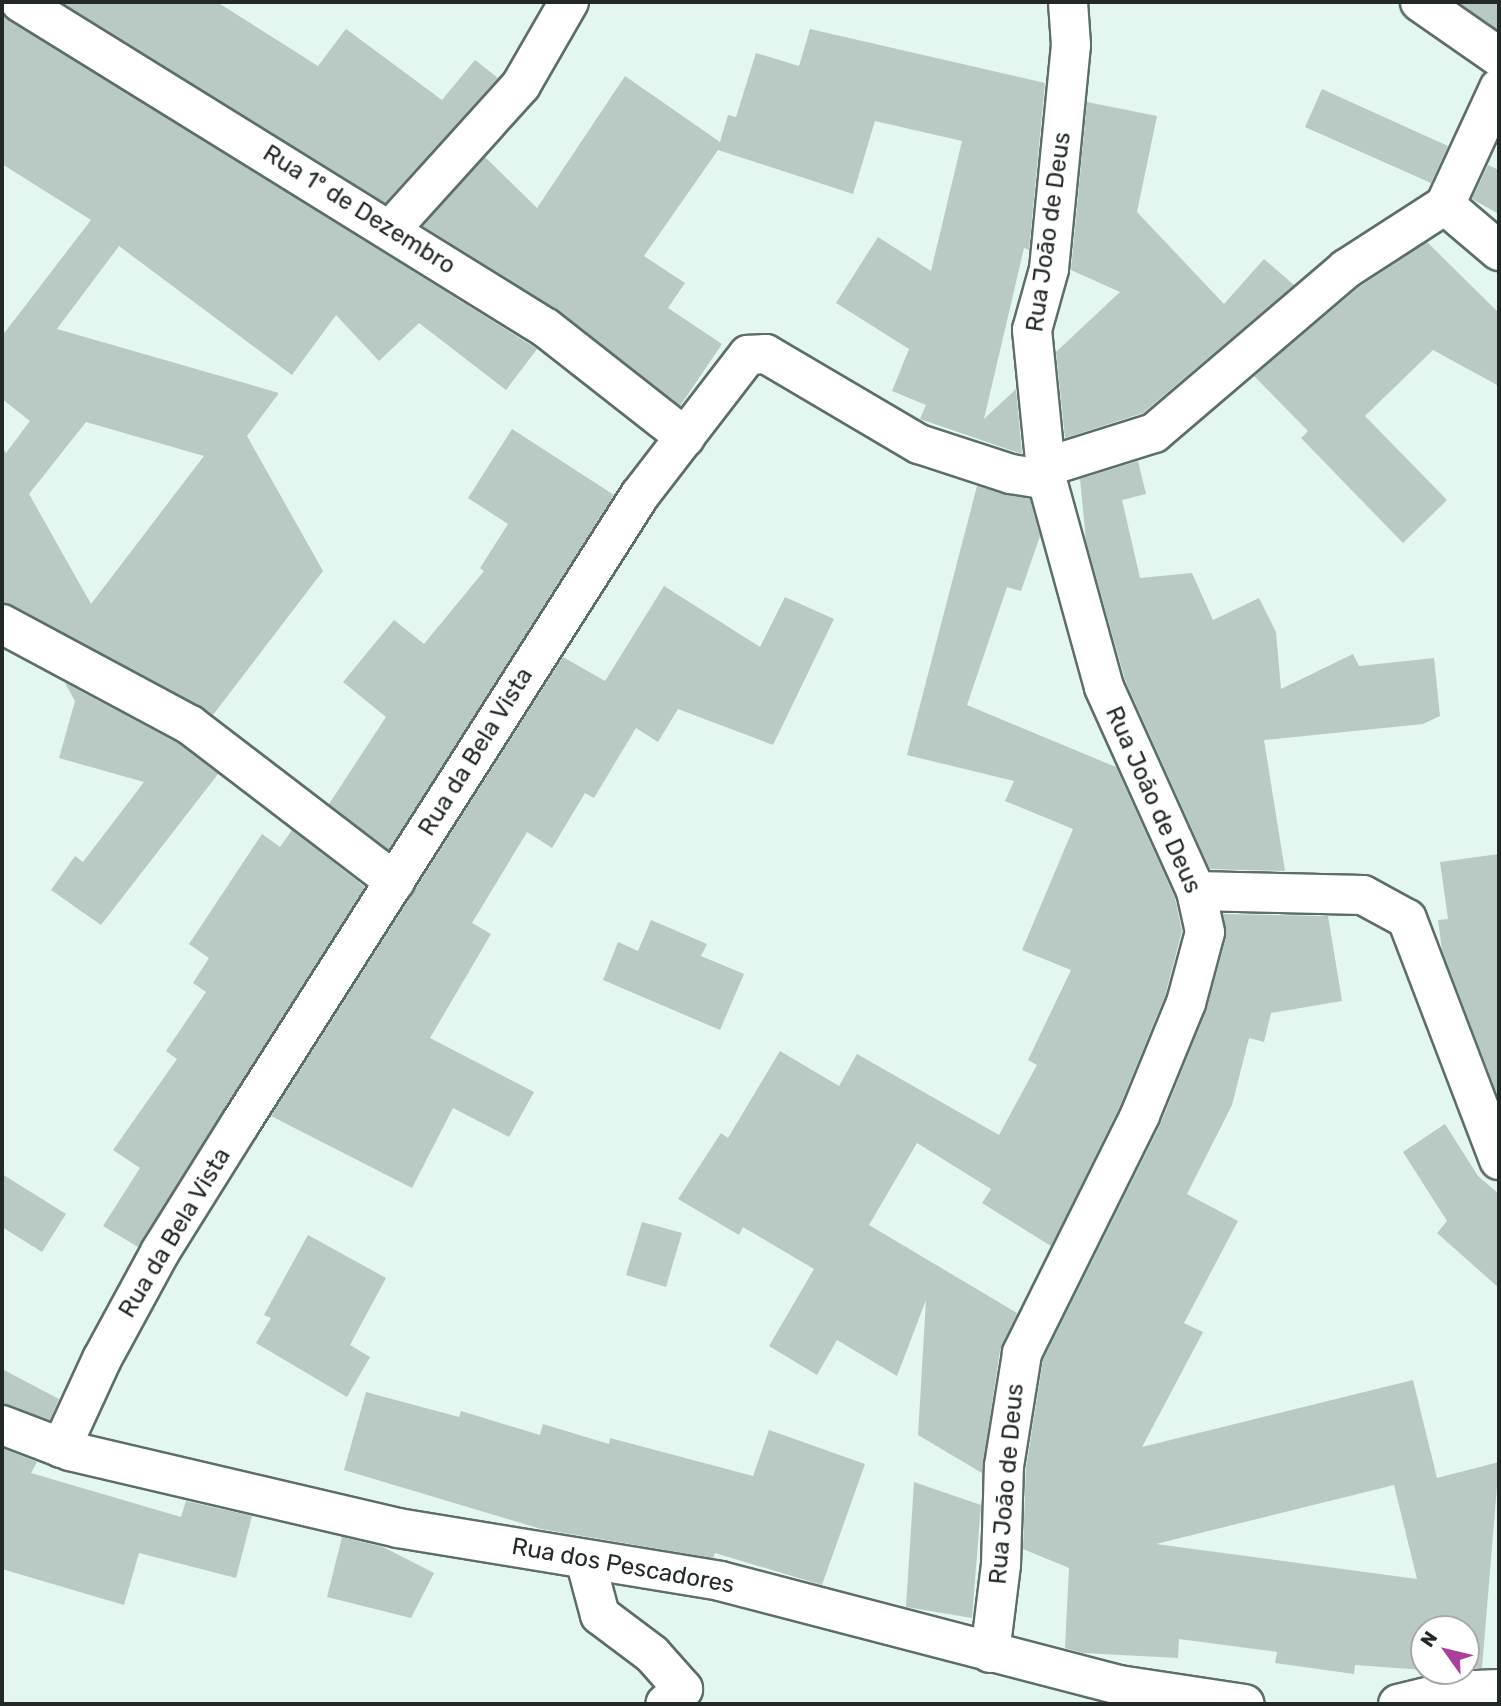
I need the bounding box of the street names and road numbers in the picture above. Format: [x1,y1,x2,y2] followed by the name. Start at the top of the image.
[1021,130,1077,334] street label: Rua João de Deus
[257,139,461,281] street label: Rua 1º de Dezembro
[413,662,539,842] street label: Rua da Bela Vista
[1099,702,1207,898] street label: Rua João de Deus
[113,1143,237,1323] street label: Rua da Bela Vista
[984,1382,1030,1586] street label: Rua João de Deus
[509,1532,737,1600] street label: Rua dos Pescadores

